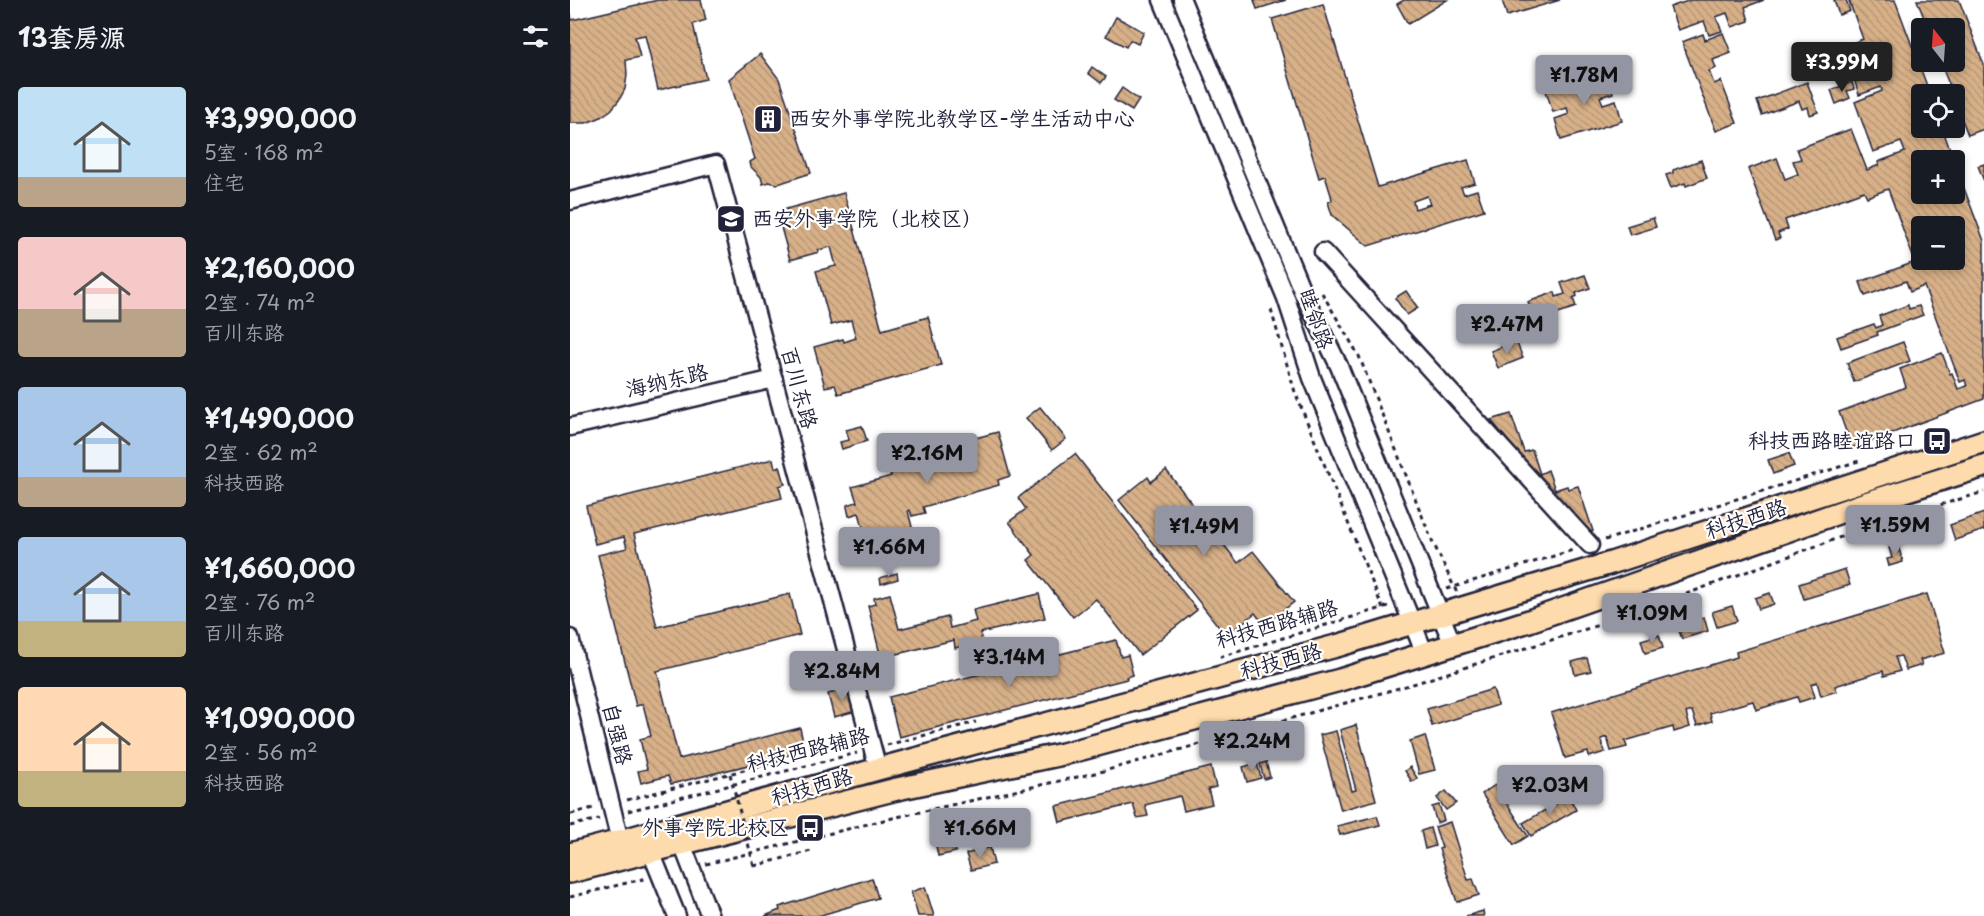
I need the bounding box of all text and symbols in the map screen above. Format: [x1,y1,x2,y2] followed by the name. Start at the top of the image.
[18,17,125,56] text: 13套房源
[1911,18,1965,72] north arrow
[1911,18,1965,270] map controls
[519,20,552,53] icon: filters
[1793,42,1891,93] pin: ¥3.99M
[1805,46,1879,76] text: ¥3.99M
[1535,55,1633,106] pin: ¥1.78M
[1550,59,1618,89] text: ¥1.78M
[1911,84,1965,138] button: locate
[204,98,357,137] text: ¥3,990,000
[789,101,1135,133] place label: 西安外事学院北教学区-学生活动中心
[752,103,784,135] building icon: 西安外事学院北教学区-学生活动中心
[66,111,138,183] icon: home
[204,137,324,167] text: 5室 · 168 m²
[1911,150,1965,204] button: +
[204,167,244,197] text: 住宅
[752,201,983,233] place label: 西安外事学院（北校区）
[715,203,747,235] school or university icon: 西安外事学院（北校区）
[1911,216,1965,270] button: −
[204,248,355,287] text: ¥2,160,000
[66,261,138,333] icon: home
[1293,283,1343,353] street label: 睦邻路
[204,287,315,317] text: 2室 · 74 m²
[1458,304,1556,355] pin: ¥2.47M
[1470,308,1544,338] text: ¥2.47M
[204,317,284,347] text: 百川东路
[775,343,827,432] street label: 百川东路
[622,354,711,404] street label: 海纳东路
[204,398,354,437] text: ¥1,490,000
[66,411,138,483] icon: home
[1748,423,1916,455] place label: 科技西路睦谊路口
[1921,425,1953,457] bus stop icon: 科技西路睦谊路口
[878,433,976,484] pin: ¥2.16M
[204,437,318,467] text: 2室 · 62 m²
[891,437,963,467] text: ¥2.16M
[204,467,284,497] text: 科技西路
[1700,489,1790,545] street label: 科技西路
[1846,505,1944,556] pin: ¥1.59M
[1155,506,1253,557] pin: ¥1.49M
[1860,509,1930,539] text: ¥1.59M
[1169,510,1239,540] text: ¥1.49M
[840,527,938,578] pin: ¥1.66M
[853,531,925,561] text: ¥1.66M
[204,548,355,587] text: ¥1,660,000
[66,561,138,633] icon: home
[204,587,315,617] text: 2室 · 76 m²
[1211,589,1341,655] street label: 科技西路辅路
[1603,593,1701,644] pin: ¥1.09M
[1616,597,1688,627] text: ¥1.09M
[204,617,284,647] text: 百川东路
[1236,633,1325,685] street label: 科技西路
[960,637,1058,688] pin: ¥3.14M
[973,641,1045,671] text: ¥3.14M
[793,651,891,702] pin: ¥2.84M
[804,655,880,685] text: ¥2.84M
[204,698,355,737] text: ¥1,090,000
[596,699,642,768] street label: 自强路
[66,711,138,783] icon: home
[743,717,873,779] street label: 科技西路辅路
[1203,721,1301,772] pin: ¥2.24M
[1213,725,1291,755] text: ¥2.24M
[204,737,318,767] text: 2室 · 56 m²
[767,758,856,812] street label: 科技西路
[1501,765,1599,816] pin: ¥2.03M
[204,767,284,797] text: 科技西路
[1511,769,1589,799] text: ¥2.03M
[931,808,1029,859] pin: ¥1.66M
[642,810,789,842] place label: 外事学院北校区
[794,812,826,844] bus stop icon: 外事学院北校区
[944,812,1016,842] text: ¥1.66M

